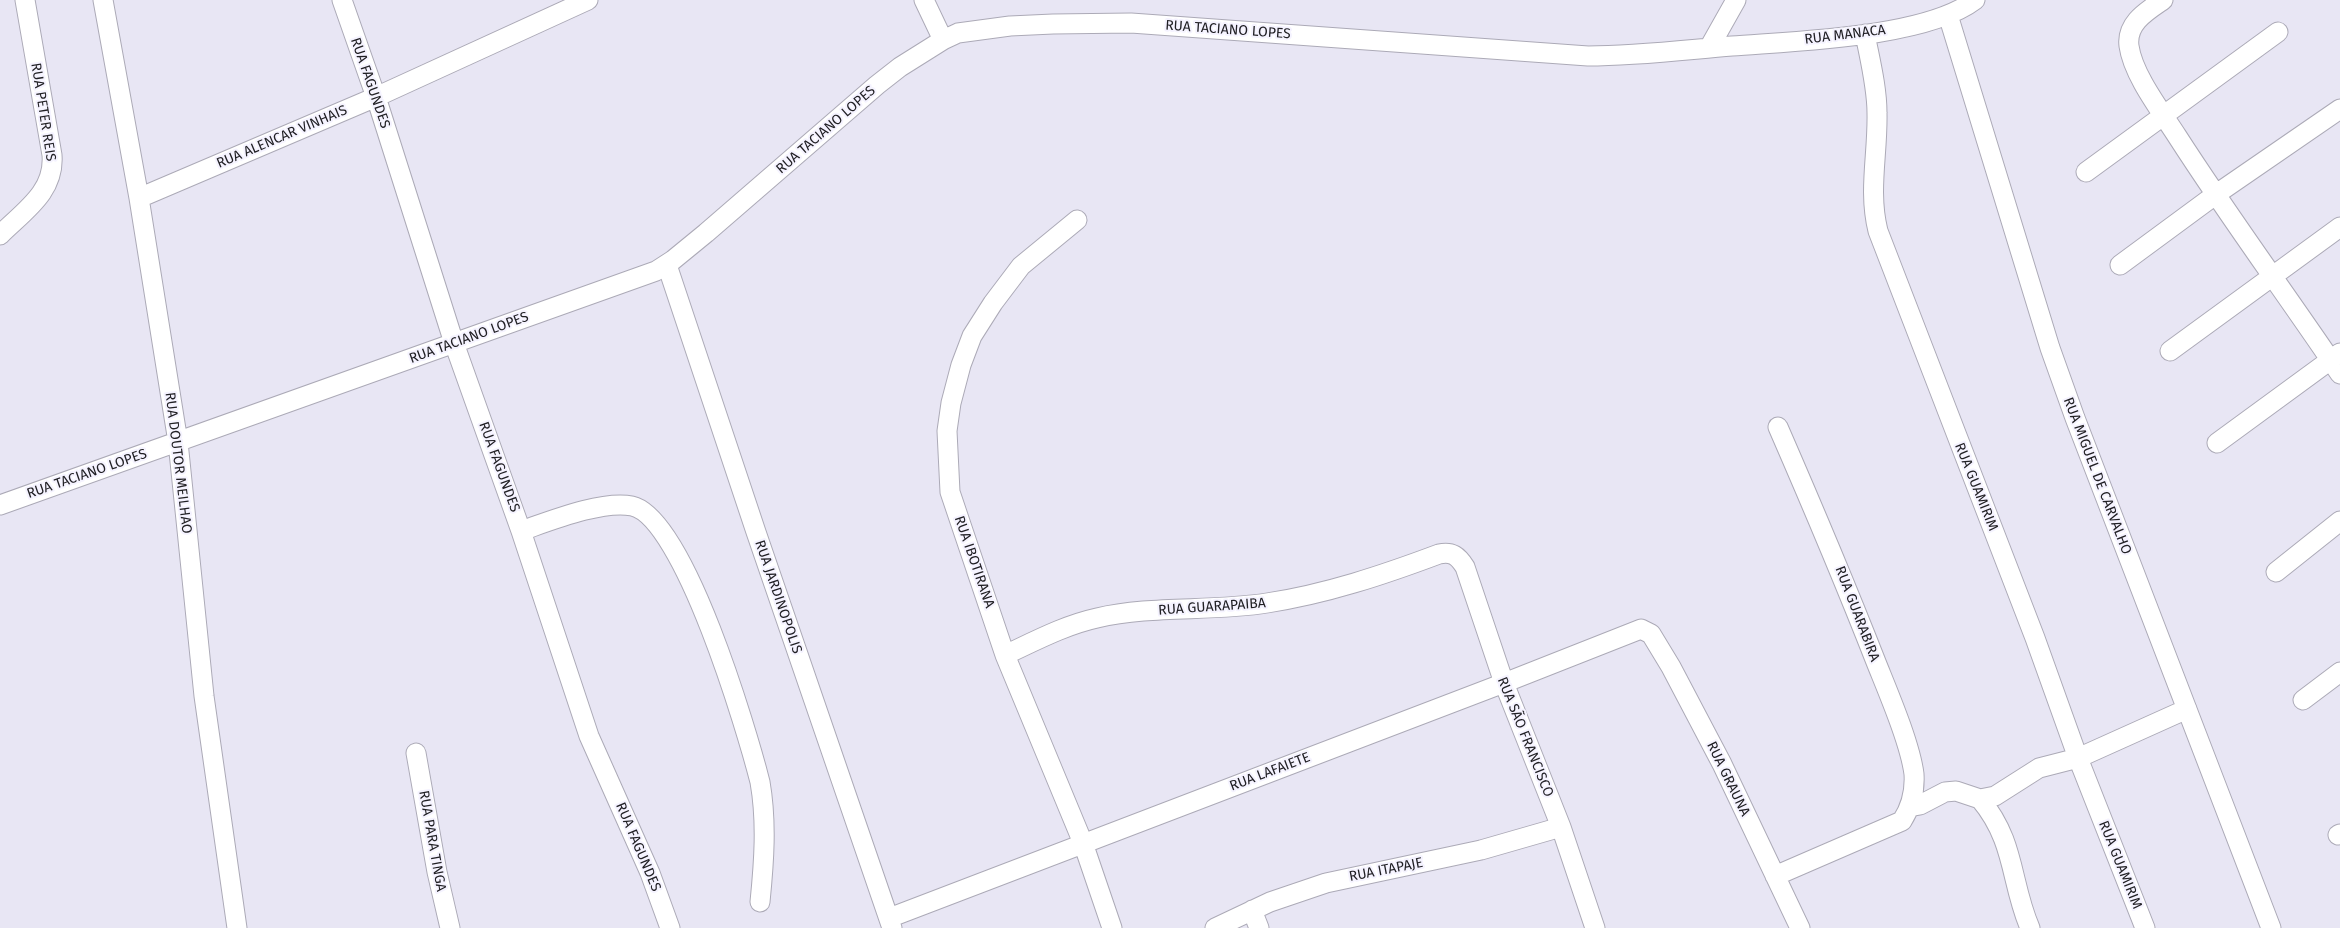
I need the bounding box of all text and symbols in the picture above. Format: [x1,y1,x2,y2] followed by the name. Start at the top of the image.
[1165,17,1291,43] street label: RUA TACIANO LOPES
[1804,22,1886,48] street label: RUA MANACA
[347,35,393,131] street label: RUA FAGUNDES
[27,62,59,162] street label: RUA PETER REIS
[773,82,879,178] street label: RUA TACIANO LOPES
[214,102,350,172] street label: RUA ALENCAR VINHAIS
[407,309,531,367] street label: RUA TACIANO LOPES
[161,391,195,535] street label: RUA DOUTOR MEILHAO
[2059,395,2135,557] street label: RUA MIGUEL DE CARVALHO
[475,420,523,514] street label: RUA FAGUNDES
[1951,440,2001,534] street label: RUA GUAMIRIM
[25,446,149,502] street label: RUA TACIANO LOPES
[950,514,998,610] street label: RUA IBOTIRANA
[751,538,805,656] street label: RUA JARDINOPOLIS
[1831,564,1883,664] street label: RUA GUARABIRA
[1158,595,1266,619] street label: RUA GUARAPAIBA
[1493,675,1557,799] street label: RUA SÃO FRANCISCO
[1703,739,1753,819] street label: RUA GRAUNA
[1227,749,1313,795] street label: RUA LAFAIETE
[415,789,449,893] street label: RUA PARA TINGA
[612,800,664,894] street label: RUA FAGUNDES
[2095,818,2145,912] street label: RUA GUAMIRIM
[1348,855,1424,885] street label: RUA ITAPAJE

